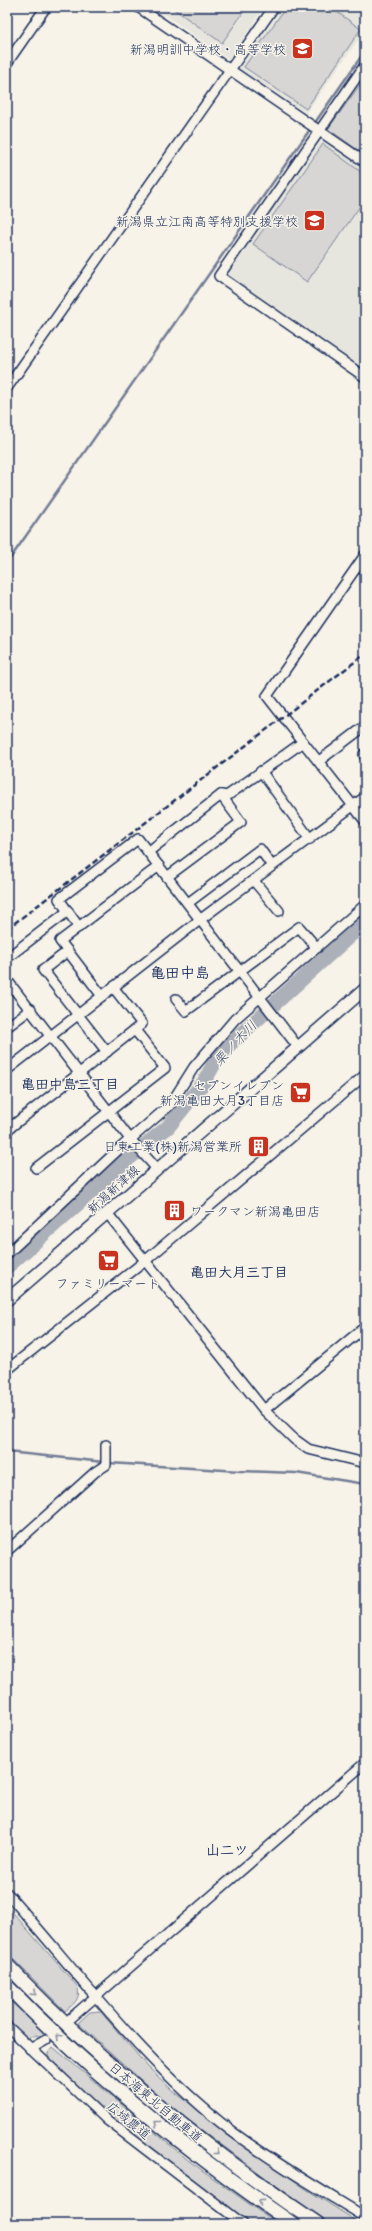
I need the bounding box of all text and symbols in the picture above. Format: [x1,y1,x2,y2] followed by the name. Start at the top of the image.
[289,36,315,62] school or university icon: 新潟明訓中学校・高等学校
[130,42,286,57] place label: 新潟明訓中学校・高等学校
[301,208,327,234] school or university icon: 新潟県立江南高等特別支援学校
[116,214,298,229] place label: 新潟県立江南高等特別支援学校
[150,964,210,982] district label: 亀田中島
[210,1017,261,1070] water label: 栗ノ木川
[21,1076,119,1093] district label: 亀田中島三丁目
[160,1078,284,1108] place label: セブンイレブン 新潟亀田大月3丁目店
[287,1079,313,1105] supermarket icon: セブンイレブン 新潟亀田大月3丁目店
[245,1133,271,1159] building icon: 日東工業(株)新潟営業所
[104,1139,242,1154] place label: 日東工業(株)新潟営業所
[84,1161,143,1217] street label: 新潟新津線
[161,1198,187,1224] building icon: ワークマン新潟亀田店
[190,1204,320,1219] place label: ワークマン新潟亀田店
[95,1248,121,1274] supermarket icon: ファミリーマート
[190,1264,288,1281] district label: 亀田大月三丁目
[56,1276,160,1291] place label: ファミリーマート
[206,1842,248,1859] district label: 山二ツ
[29,1988,37,1996] one-way arrow
[56,2035,64,2042] one-way arrow
[106,2059,205,2146] street label: 日本海東北自動車道
[104,2098,154,2143] street label: 広域農道
[155,2120,162,2127] one-way arrow
[213,2147,220,2154] one-way arrow
[258,2199,265,2206] one-way arrow

